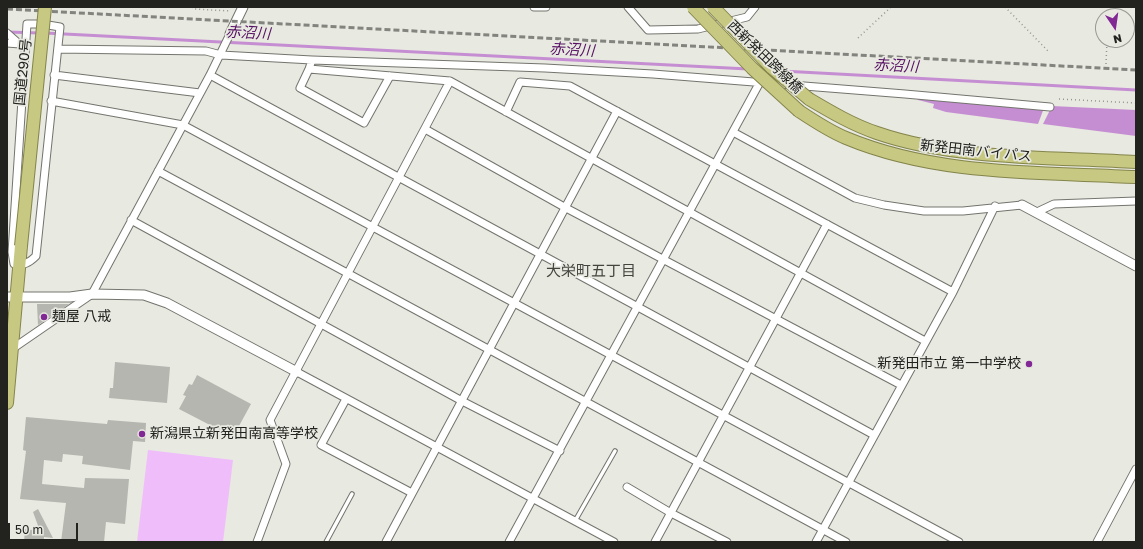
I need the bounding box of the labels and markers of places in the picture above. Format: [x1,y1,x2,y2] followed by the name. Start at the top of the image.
[52,309,111,325] place label: 麺屋 八戒
[39,312,49,322] marker: 麺屋 八戒
[878,356,1021,372] place label: 新発田市立 第一中学校
[1024,359,1034,369] marker: 新発田市立 第一中学校
[150,426,318,442] place label: 新潟県立新発田南高等学校
[137,429,147,439] marker: 新潟県立新発田南高等学校

